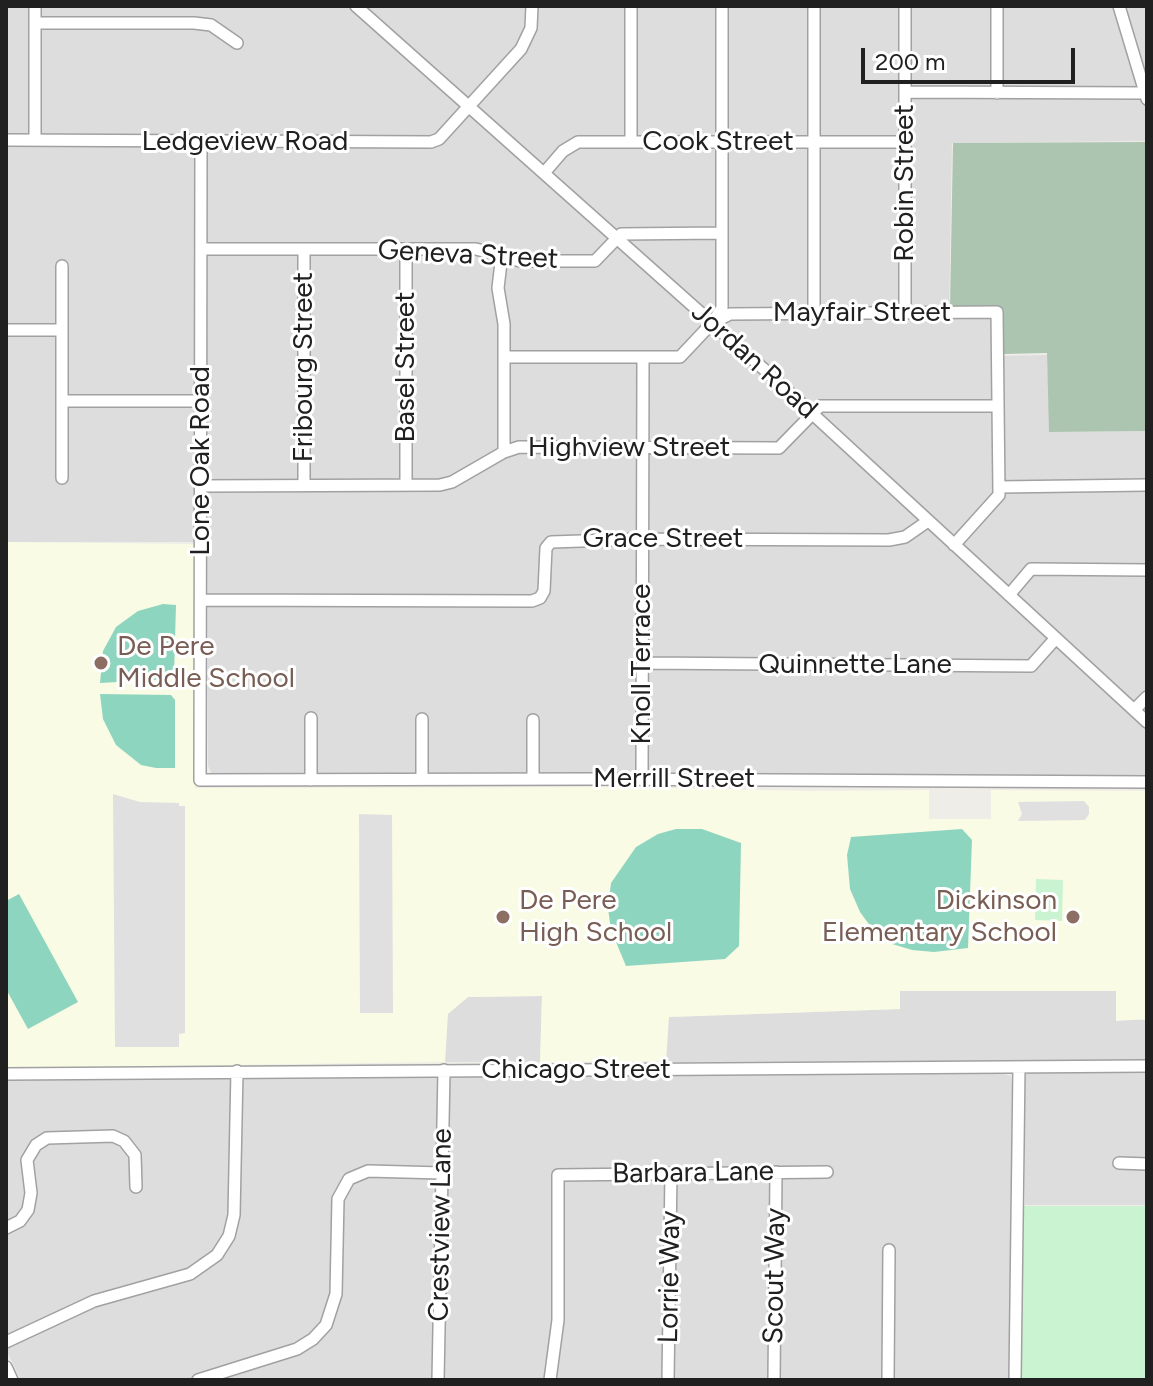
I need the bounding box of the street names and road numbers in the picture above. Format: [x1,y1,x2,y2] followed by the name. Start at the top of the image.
[888,104,922,262] street label: Robin Street
[142,125,348,159] street label: Ledgeview Road
[642,125,794,159] street label: Cook Street
[377,233,559,277] street label: Geneva Street
[287,272,321,462] street label: Fribourg Street
[389,291,423,443] street label: Basel Street
[684,296,824,426] street label: Jordan Road
[773,296,951,330] street label: Mayfair Street
[184,366,218,556] street label: Lone Oak Road
[528,431,730,465] street label: Highview Street
[583,522,743,556] street label: Grace Street
[625,584,659,744] street label: Knoll Terrace
[758,648,952,682] street label: Quinnette Lane
[593,762,755,796] street label: Merrill Street
[481,1053,671,1087] street label: Chicago Street
[423,1128,459,1322] street label: Crestview Lane
[612,1155,774,1191] street label: Barbara Lane
[757,1208,793,1344] street label: Scout Way
[652,1210,688,1344] street label: Lorrie Way

